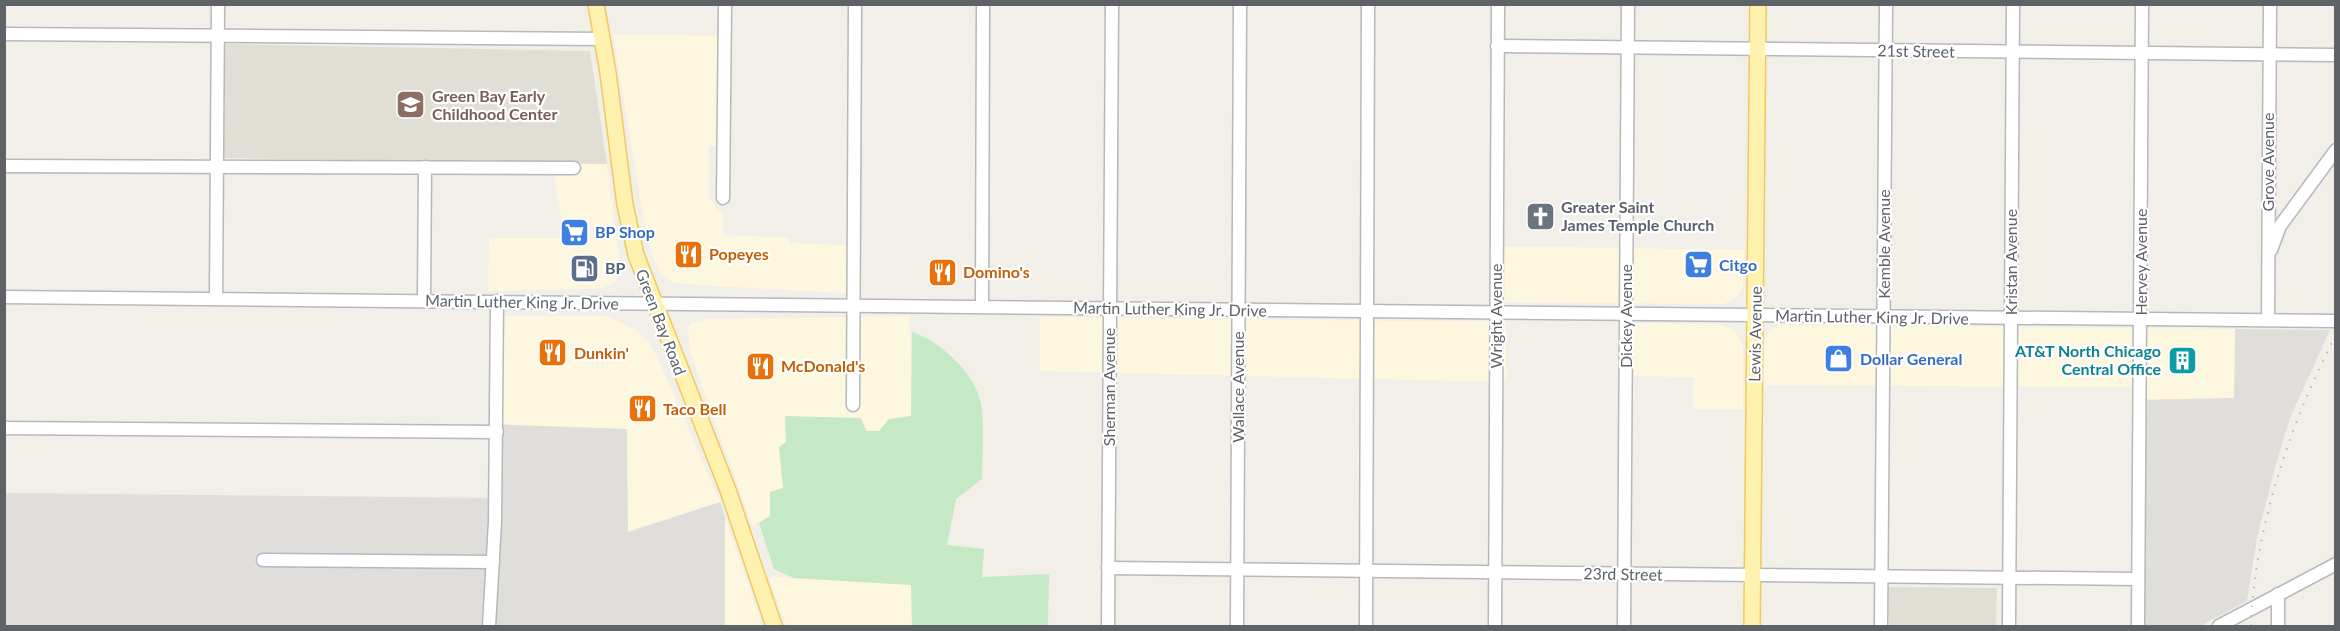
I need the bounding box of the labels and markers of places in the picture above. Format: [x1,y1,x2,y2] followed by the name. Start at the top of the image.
[432,86,557,123] place label: Green Bay Early Childhood Center
[395,89,427,121] school or university icon: Green Bay Early Childhood Center
[1561,197,1714,234] place label: Greater Saint James Temple Church
[1524,200,1556,232] church icon: Greater Saint James Temple Church
[558,216,590,248] supermarket icon: BP Shop
[595,222,655,241] place label: BP Shop
[672,238,704,270] restaurant icon: Popeyes
[709,244,769,263] place label: Popeyes
[1682,249,1714,281] supermarket icon: Citgo
[568,252,600,284] fuel station icon: BP
[1719,255,1757,274] place label: Citgo
[926,256,958,288] restaurant icon: Domino's
[605,258,626,277] place label: BP
[963,262,1030,281] place label: Domino's
[537,337,569,369] restaurant icon: Dunkin'
[2014,341,2161,378] place label: AT&T North Chicago Central Office
[574,343,629,362] place label: Dunkin'
[1823,343,1855,375] shop icon: Dollar General
[2166,344,2198,376] building icon: AT&T North Chicago Central Office
[1860,349,1962,368] place label: Dollar General
[744,350,776,382] restaurant icon: McDonald's
[781,356,865,375] place label: McDonald's
[626,393,658,425] restaurant icon: Taco Bell
[663,399,727,418] place label: Taco Bell

